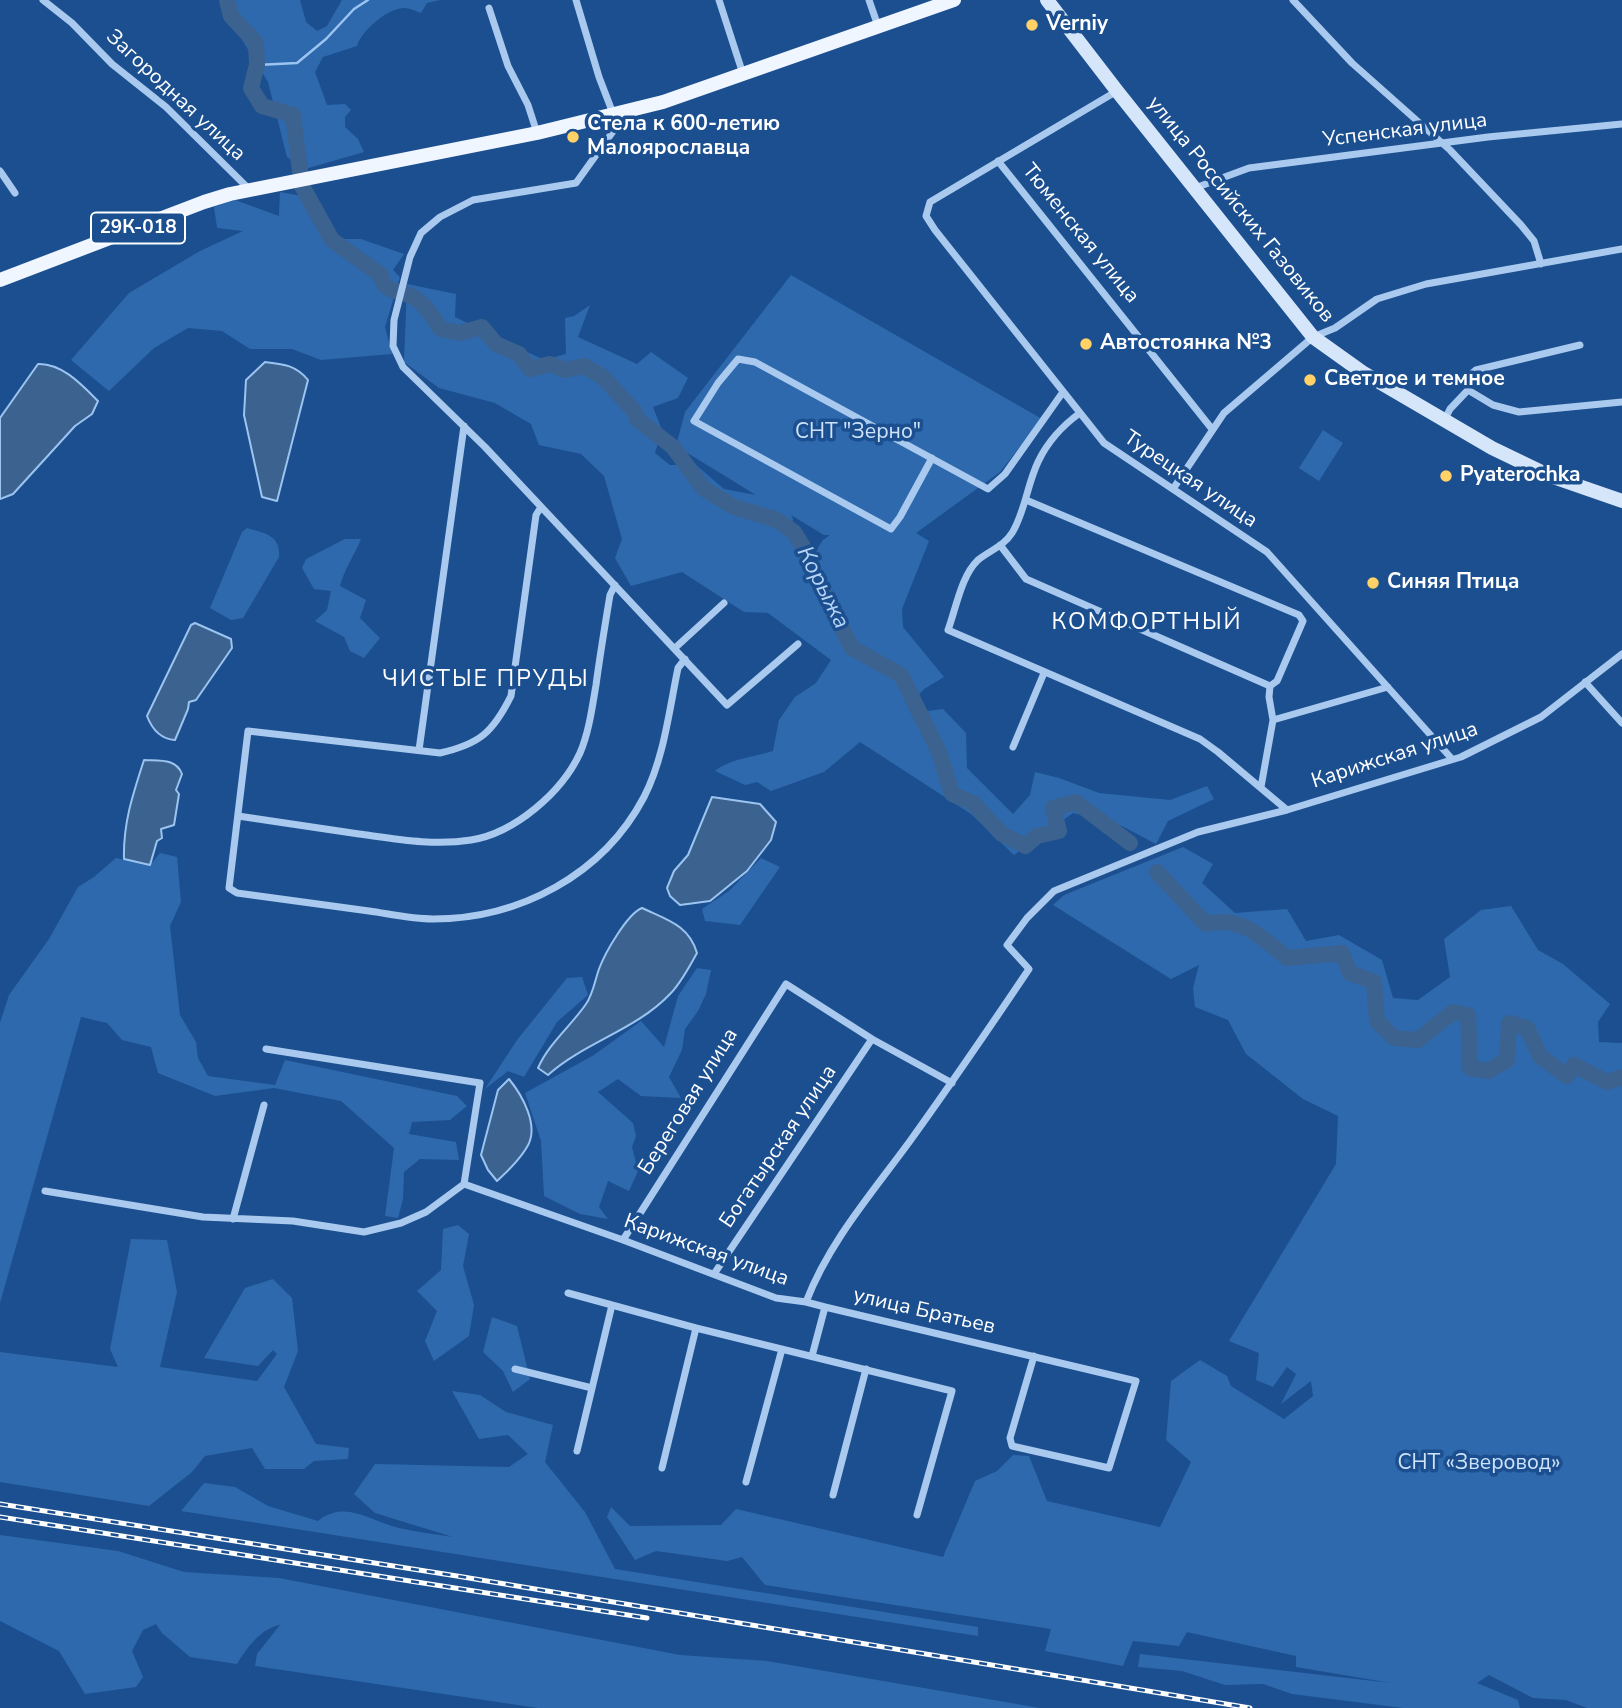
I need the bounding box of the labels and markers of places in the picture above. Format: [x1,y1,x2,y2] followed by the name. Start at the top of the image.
[1046,12,1108,38] place label: Verniy
[1024,17,1040,33] marker: Verniy
[587,112,780,162] place label: Стела к 600-летию Малоярославца
[565,129,581,145] marker: Стела к 600-летию Малоярославца
[1100,331,1272,357] place label: Автостоянка №3
[1078,336,1094,352] marker: Автостоянка №3
[1324,367,1505,393] place label: Светлое и темное
[1302,372,1318,388] marker: Светлое и темное
[1460,463,1580,489] place label: Pyaterochka
[1438,468,1454,484] marker: Pyaterochka
[1387,570,1520,596] place label: Синяя Птица
[1365,575,1381,591] marker: Синяя Птица

